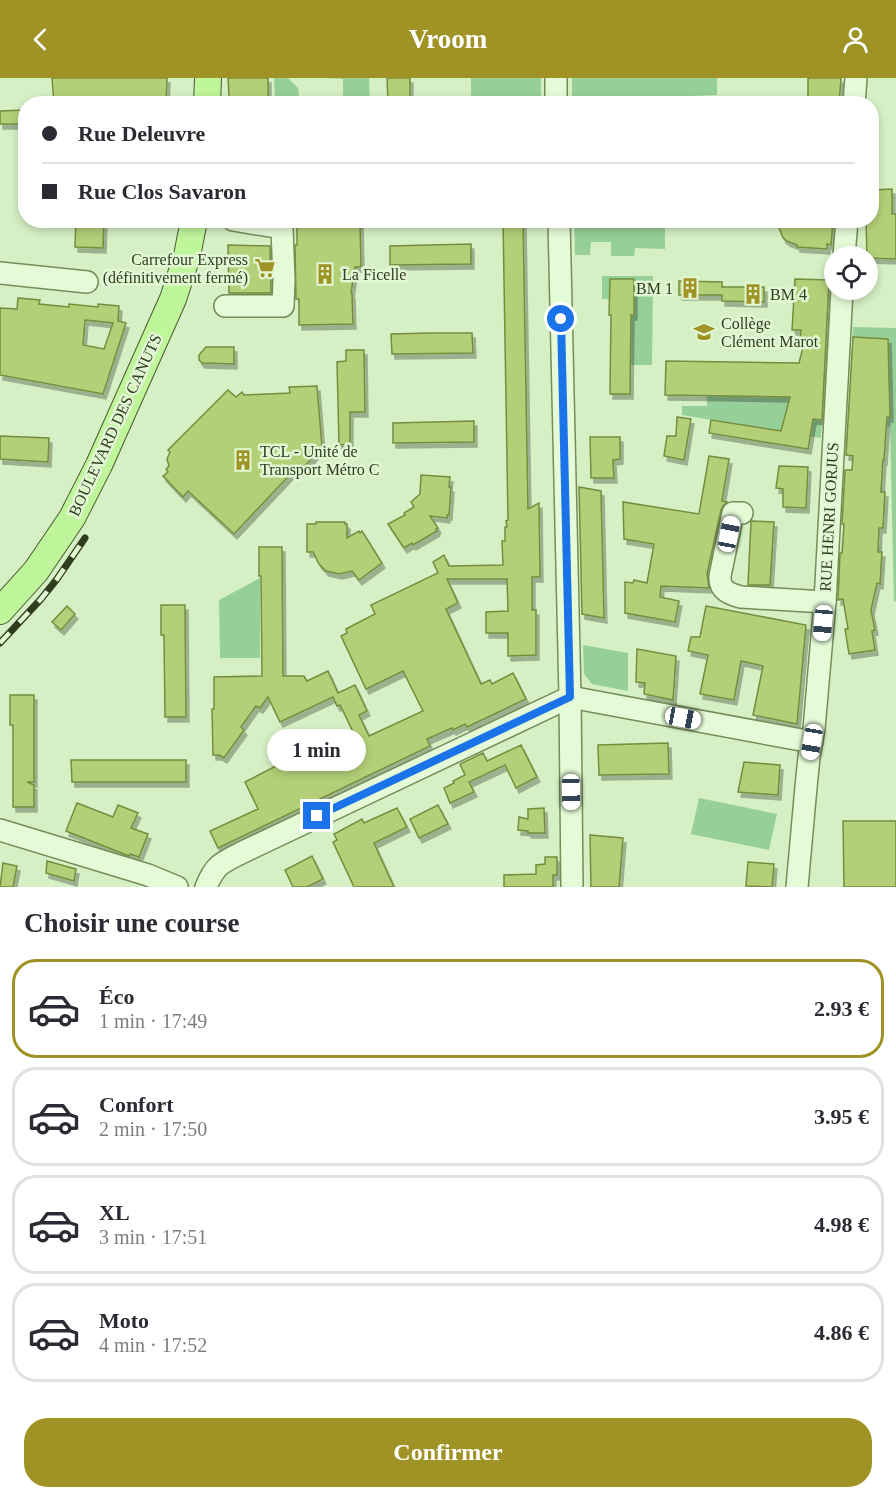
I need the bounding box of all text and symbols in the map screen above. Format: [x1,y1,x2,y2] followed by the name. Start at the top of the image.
[24,23,57,56] icon: back
[839,23,872,56] icon: person
[409,24,487,54] text: Vroom
[78,121,205,146] text: Rue Deleuvre
[78,179,246,204] text: Rue Clos Savaron
[824,246,878,300] map controls
[824,246,878,300] button: locate
[103,251,248,287] place label: Carrefour Express (définitivement fermé)
[253,256,277,280] supermarket icon: Carrefour Express (définitivement fermé)
[313,262,337,286] building icon: La Ficelle
[342,266,406,283] place label: La Ficelle
[678,276,702,300] building icon: BM 1
[636,280,673,297] place label: BM 1
[741,282,765,306] building icon: BM 4
[770,286,807,303] place label: BM 4
[547,305,574,332] route start
[721,315,819,350] place label: Collège Clément Marot
[692,320,716,344] school or university icon: Collège Clément Marot
[65,331,165,519] street label: BOULEVARD DES CANUTS
[817,442,841,592] street label: RUE HENRI GORJUS
[260,443,379,479] place label: TCL - Unité de Transport Métro C
[231,448,255,472] building icon: TCL - Unité de Transport Métro C
[717,515,741,553] car
[812,604,834,642] car
[664,706,702,730] car
[800,723,824,761] car
[268,729,366,771] callout: 1 min
[292,739,341,761] text: 1 min
[562,774,580,810] car
[303,802,330,829] route end
[24,908,240,938] text: Choisir une course
[27,982,81,1036] icon: car
[99,984,134,1009] text: Éco
[814,996,869,1021] text: 2.93 €
[99,1010,207,1032] text: 1 min · 17:49
[27,1090,81,1144] icon: car
[99,1092,174,1117] text: Confort
[814,1104,869,1129] text: 3.95 €
[99,1118,207,1140] text: 2 min · 17:50
[27,1198,81,1252] icon: car
[99,1200,130,1225] text: XL
[814,1212,869,1237] text: 4.98 €
[99,1226,207,1248] text: 3 min · 17:51
[27,1306,81,1360] icon: car
[99,1308,149,1333] text: Moto
[814,1320,869,1345] text: 4.86 €
[99,1334,207,1356] text: 4 min · 17:52
[24,1418,872,1487] button: Confirmer

